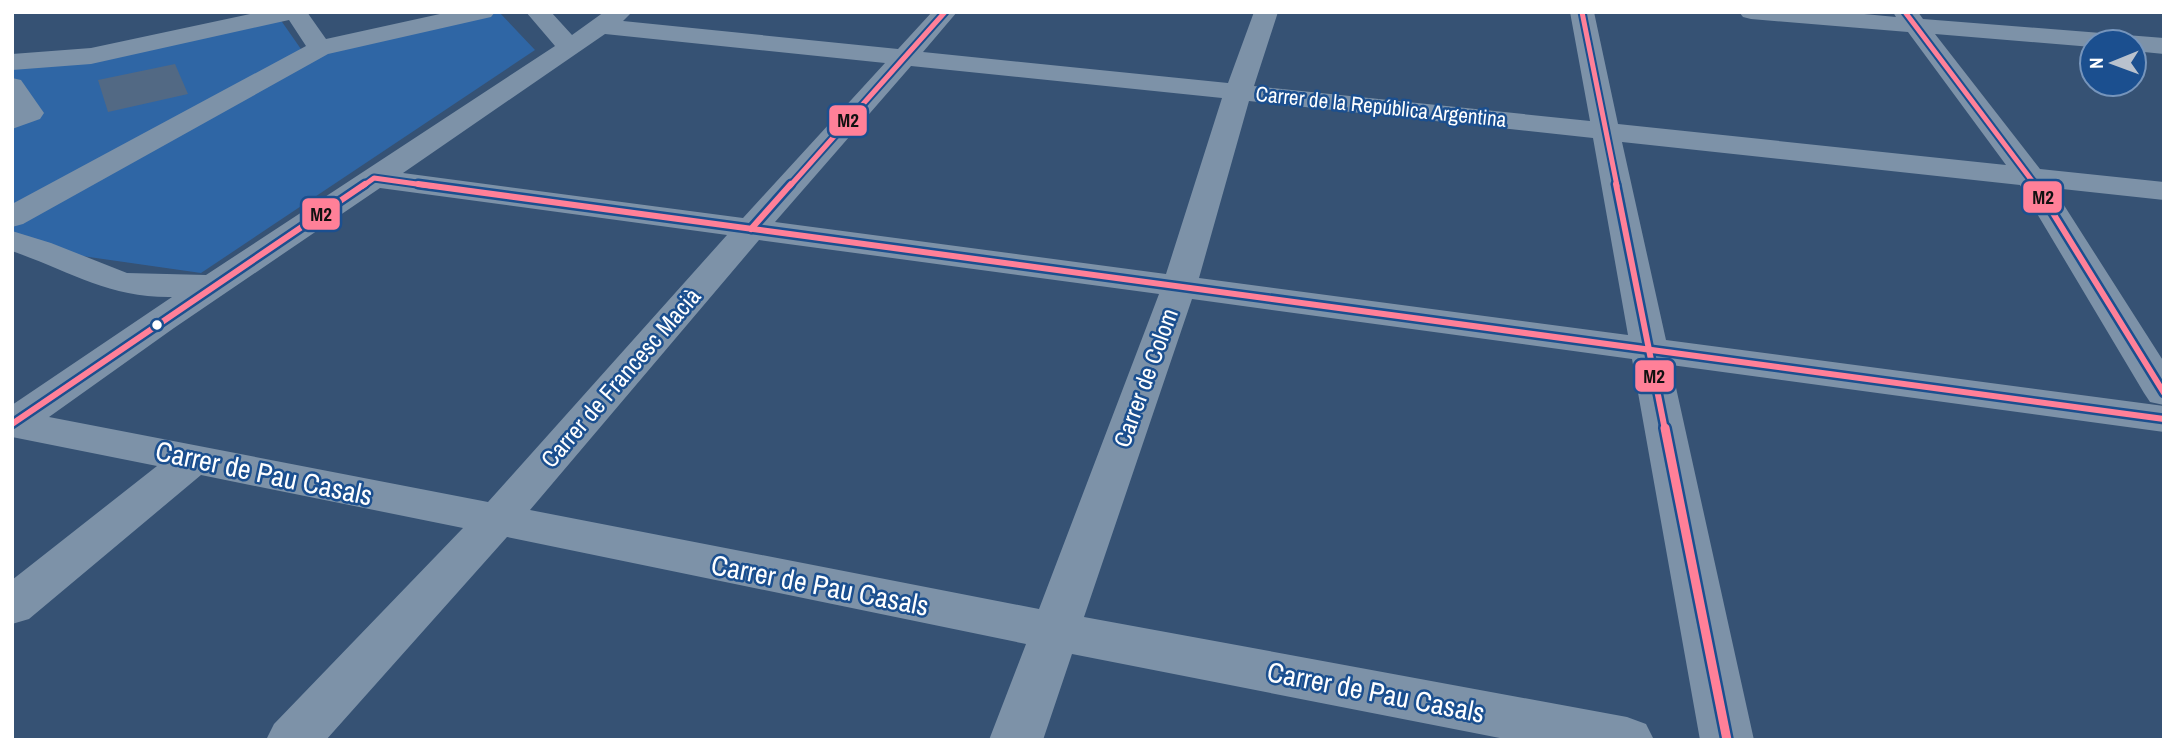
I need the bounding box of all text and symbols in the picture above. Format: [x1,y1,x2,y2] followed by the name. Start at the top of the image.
[2078,28,2148,98] north arrow
[2083,57,2109,69] text: N
[1254,79,1508,134] street label: Carrer de la República Argentina
[828,104,868,137] line badge: M2
[837,107,859,133] text: M2
[2022,180,2063,214] line badge: M2
[2032,184,2054,210] text: M2
[301,197,341,231] line badge: M2
[310,201,332,227] text: M2
[533,281,707,474] street label: Carrer de Francesc Macià
[1105,304,1185,451] street label: Carrer de Colom
[150,318,164,332] unlabelled marker
[1634,359,1675,393] line badge: M2
[1643,363,1665,389] text: M2
[152,431,376,515] street label: Carrer de Pau Casals
[708,545,932,625] street label: Carrer de Pau Casals
[1264,652,1488,732] street label: Carrer de Pau Casals

